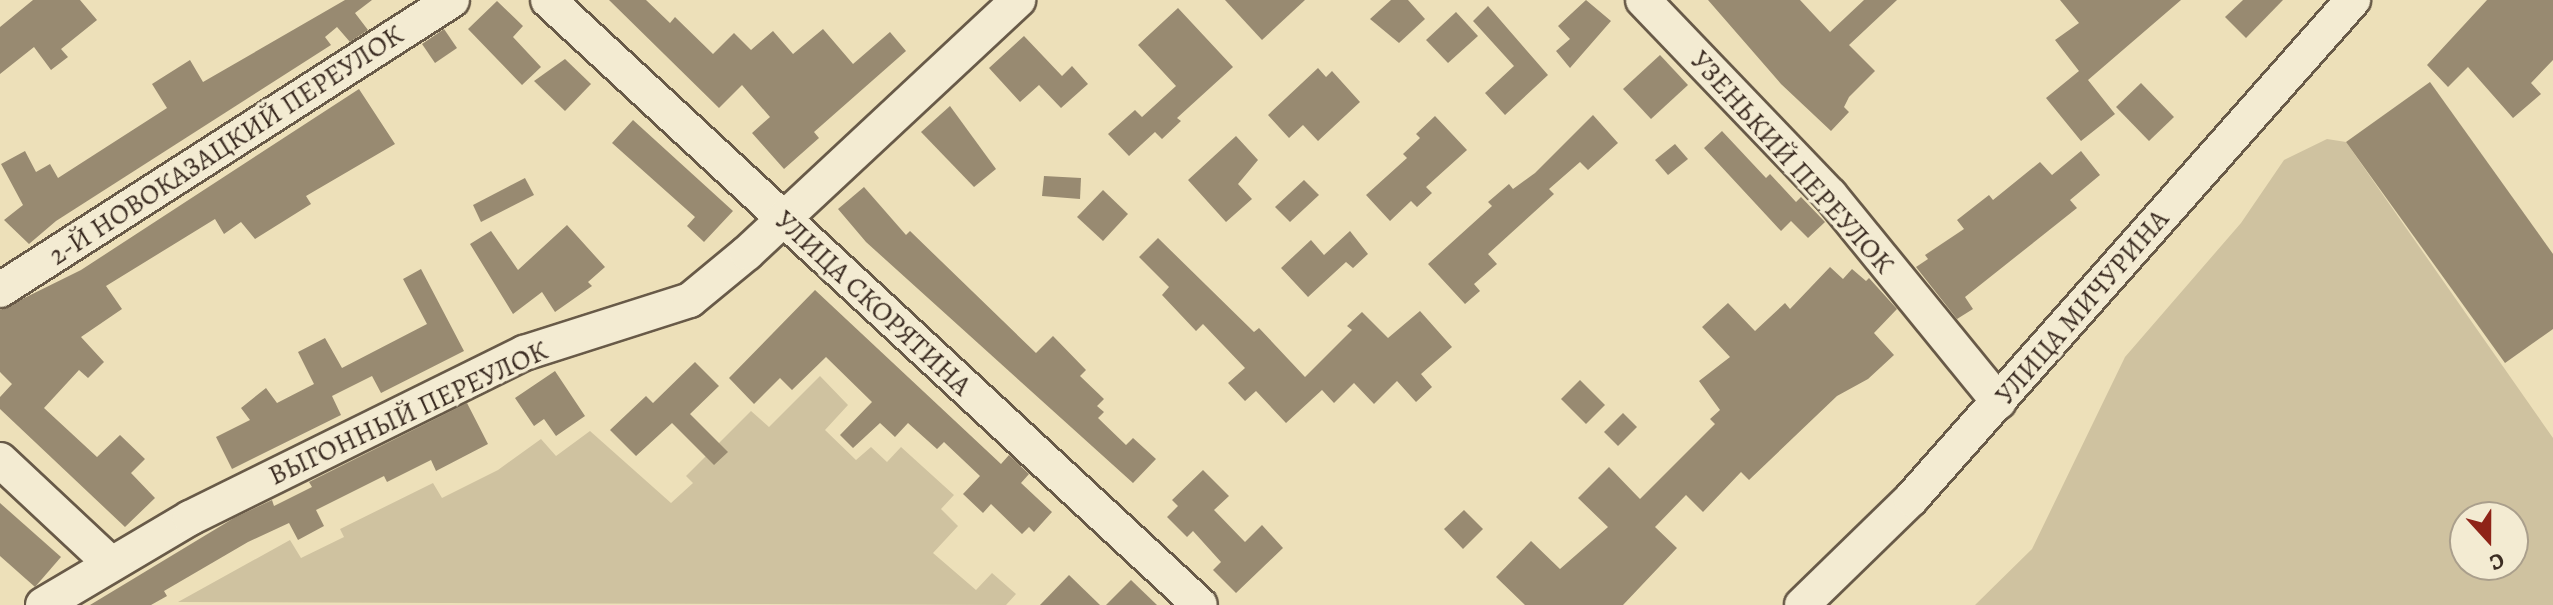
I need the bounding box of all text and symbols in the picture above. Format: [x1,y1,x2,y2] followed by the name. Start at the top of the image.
[43,18,409,272] street label: 2-Й НОВОКАЗАЦКИЙ ПЕРЕУЛОК
[1683,44,1901,280] street label: УЗЕНЬКИЙ ПЕРЕУЛОК
[768,203,978,403] street label: УЛИЦА СКОРЯТИНА
[1988,203,2176,411] street label: УЛИЦА МИЧУРИНА
[263,334,553,492] street label: ВЫГОННЫЙ ПЕРЕУЛОК
[2449,501,2529,581] north arrow
[2485,545,2509,578] text: С

